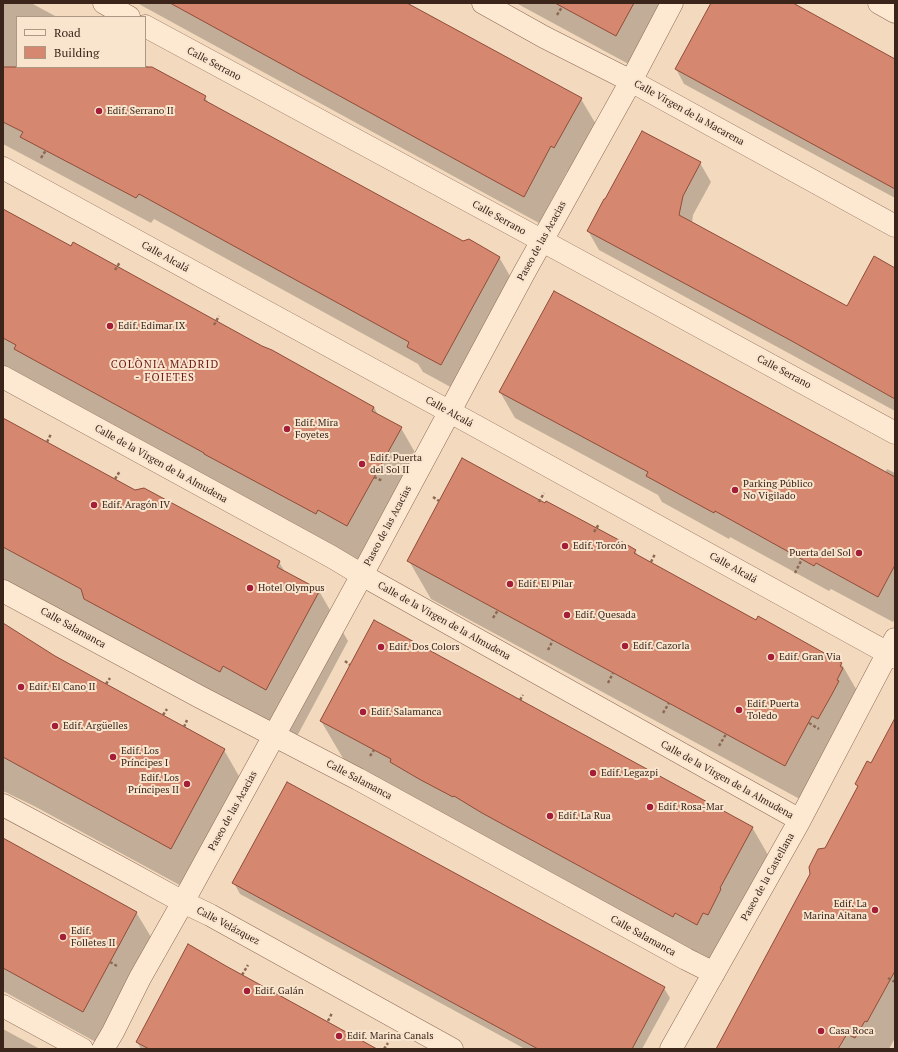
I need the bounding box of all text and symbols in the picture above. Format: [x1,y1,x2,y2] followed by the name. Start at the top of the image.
[16,16,146,68] legend
[54,25,81,40] text: Road
[54,45,99,60] text: Building
[185,45,243,83] street label: Calle Serrano
[632,78,746,148] street label: Calle Virgen de la Macarena
[107,105,174,117] place label: Edif. Serrano II
[94,106,104,116] marker: Edif. Serrano II
[470,198,528,238] street label: Calle Serrano
[515,199,569,283] street label: Paseo de las Acacias
[139,239,191,275] street label: Calle Alcalá
[118,320,185,332] place label: Edif. Edimar IX
[105,321,115,331] marker: Edif. Edimar IX
[755,353,813,391] street label: Calle Serrano
[111,358,219,384] district label: COLÒNIA MADRID - FOIETES
[423,394,475,430] street label: Calle Alcalá
[295,417,338,440] place label: Edif. Mira Foyetes
[92,422,230,506] street label: Calle de la Virgen de la Almudena
[282,424,292,434] marker: Edif. Mira Foyetes
[370,452,422,476] place label: Edif. Puerta del Sol II
[357,459,367,469] marker: Edif. Puerta del Sol II
[743,478,813,502] place label: Parking Público No Vigilado
[362,484,414,568] street label: Paseo de las Acacias
[730,485,740,495] marker: Parking Público No Vigilado
[102,499,170,511] place label: Edif. Aragón IV
[89,500,99,510] marker: Edif. Aragón IV
[573,540,627,552] place label: Edif. Torcón
[560,541,570,551] marker: Edif. Torcón
[789,547,851,559] place label: Puerta del Sol
[854,548,864,558] marker: Puerta del Sol
[707,550,759,586] street label: Calle Alcalá
[518,578,573,590] place label: Edif. El Pilar
[375,579,513,663] street label: Calle de la Virgen de la Almudena
[505,579,515,589] marker: Edif. El Pilar
[258,582,325,594] place label: Hotel Olympus
[245,583,255,593] marker: Hotel Olympus
[38,605,108,651] street label: Calle Salamanca
[575,609,636,621] place label: Edif. Quesada
[562,610,572,620] marker: Edif. Quesada
[633,640,689,652] place label: Edif. Cazorla
[389,641,460,653] place label: Edif. Dos Colors
[620,641,630,651] marker: Edif. Cazorla
[376,642,386,652] marker: Edif. Dos Colors
[779,651,841,663] place label: Edif. Gran Via
[766,652,776,662] marker: Edif. Gran Via
[29,681,95,693] place label: Edif. El Cano II
[16,682,26,692] marker: Edif. El Cano II
[747,698,799,722] place label: Edif. Puerta Toledo
[734,705,744,715] marker: Edif. Puerta Toledo
[371,706,442,718] place label: Edif. Salamanca
[358,707,368,717] marker: Edif. Salamanca
[63,720,128,732] place label: Edif. Argüelles
[50,721,60,731] marker: Edif. Argüelles
[658,738,796,822] street label: Calle de la Virgen de la Almudena
[121,745,168,768] place label: Edif. Los Príncipes I
[108,752,118,762] marker: Edif. Los Príncipes I
[324,758,394,802] street label: Calle Salamanca
[601,767,658,779] place label: Edif. Legazpi
[588,768,598,778] marker: Edif. Legazpi
[206,769,260,853] street label: Paseo de las Acacias
[128,772,179,796] place label: Edif. Los Príncipes II
[182,779,192,789] marker: Edif. Los Príncipes II
[658,801,724,813] place label: Edif. Rosa-Mar
[645,802,655,812] marker: Edif. Rosa-Mar
[558,810,611,822] place label: Edif. La Rua
[545,811,555,821] marker: Edif. La Rua
[739,831,797,923] street label: Paseo de la Castellana
[803,898,867,922] place label: Edif. La Marina Aitana
[194,904,262,948] street label: Calle Velázquez
[870,905,880,915] marker: Edif. La Marina Aitana
[608,913,678,959] street label: Calle Salamanca
[71,925,116,948] place label: Edif. Folletes II
[58,932,68,942] marker: Edif. Folletes II
[255,985,304,997] place label: Edif. Galán
[242,986,252,996] marker: Edif. Galán
[829,1025,874,1037] place label: Casa Roca
[816,1026,826,1036] marker: Casa Roca
[347,1030,434,1042] place label: Edif. Marina Canals
[334,1031,344,1041] marker: Edif. Marina Canals

